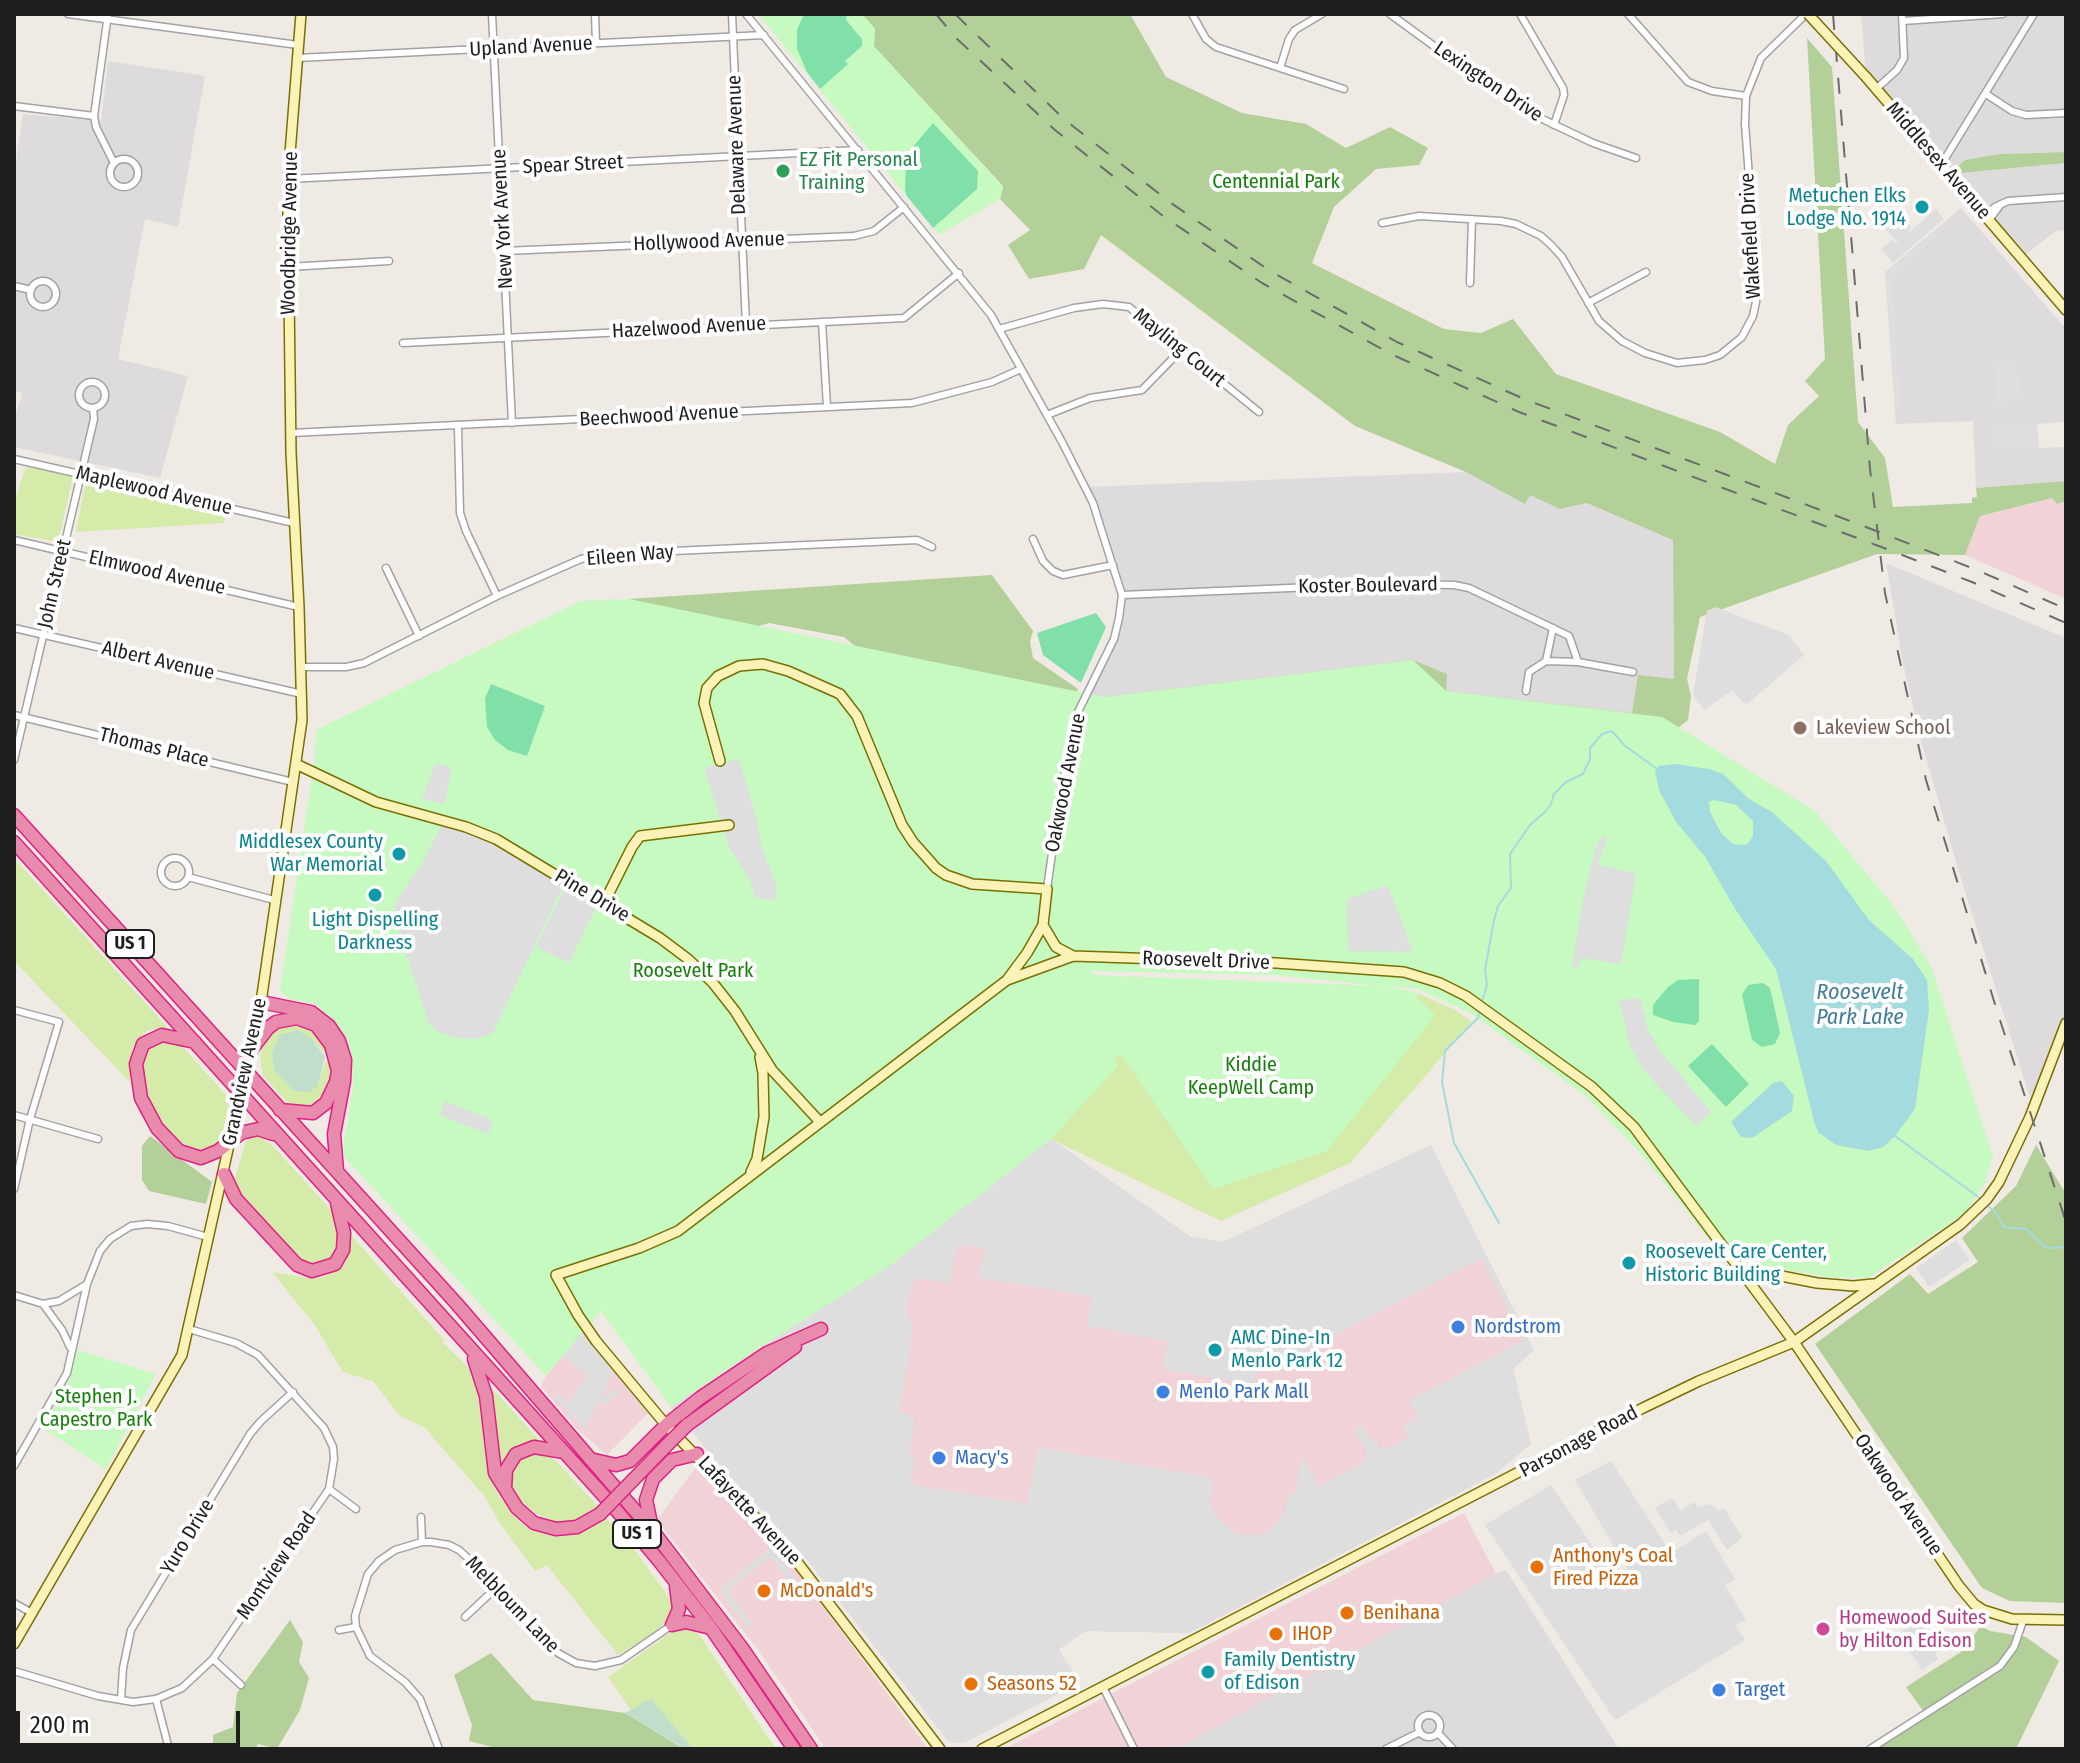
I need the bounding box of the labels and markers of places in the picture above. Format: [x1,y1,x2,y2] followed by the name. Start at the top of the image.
[799,148,918,195] place label: EZ Fit Personal Training
[774,162,792,180] marker: EZ Fit Personal Training
[1787,184,1906,231] place label: Metuchen Elks Lodge No. 1914
[1913,198,1931,216] marker: Metuchen Elks Lodge No. 1914
[1816,716,1950,740] place label: Lakeview School
[1791,719,1809,737] marker: Lakeview School
[239,830,383,877] place label: Middlesex County War Memorial
[390,845,408,863] marker: Middlesex County War Memorial
[366,886,384,904] marker: Light Dispelling Darkness
[312,908,438,955] place label: Light Dispelling Darkness
[1645,1240,1827,1287] place label: Roosevelt Care Center, Historic Building
[1620,1254,1638,1272] marker: Roosevelt Care Center, Historic Building
[1474,1315,1561,1339] place label: Nordstrom
[1449,1318,1467,1336] marker: Nordstrom
[1231,1326,1343,1373] place label: AMC Dine-In Menlo Park 12
[1206,1341,1224,1359] marker: AMC Dine-In Menlo Park 12
[1179,1380,1309,1404] place label: Menlo Park Mall
[1154,1383,1172,1401] marker: Menlo Park Mall
[955,1446,1009,1470] place label: Macy's
[930,1449,948,1467] marker: Macy's
[1553,1544,1673,1591] place label: Anthony's Coal Fired Pizza
[1528,1558,1546,1576] marker: Anthony's Coal Fired Pizza
[780,1579,873,1603] place label: McDonald's
[755,1582,773,1600] marker: McDonald's
[1363,1601,1440,1625] place label: Benihana
[1338,1604,1356,1622] marker: Benihana
[1839,1606,1987,1653] place label: Homewood Suites by Hilton Edison
[1814,1620,1832,1638] marker: Homewood Suites by Hilton Edison
[1292,1622,1332,1646] place label: IHOP
[1267,1625,1285,1643] marker: IHOP
[1224,1648,1355,1695] place label: Family Dentistry of Edison
[1199,1663,1217,1681] marker: Family Dentistry of Edison
[987,1672,1077,1696] place label: Seasons 52
[962,1675,980,1693] marker: Seasons 52
[1735,1678,1785,1702] place label: Target
[1710,1681,1728,1699] marker: Target

